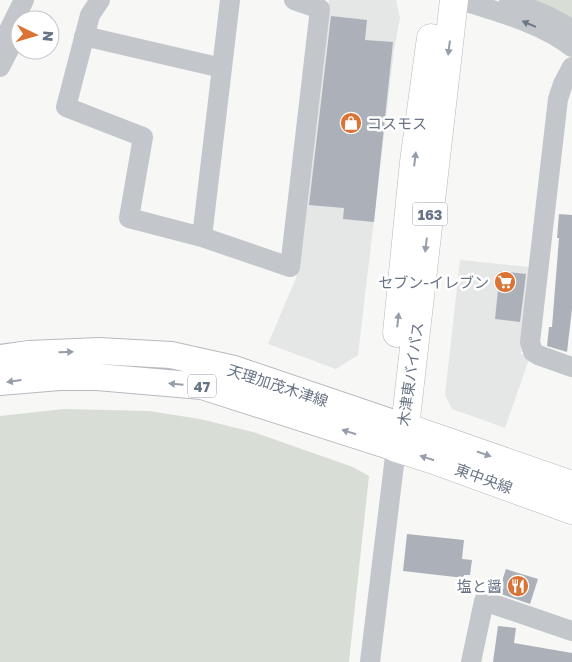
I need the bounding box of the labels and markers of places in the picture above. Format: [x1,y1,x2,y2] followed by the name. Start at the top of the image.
[339,111,363,135] shop icon: コスモス
[367,114,427,132] place label: コスモス
[493,270,517,294] supermarket icon: セブン-イレブン
[378,273,489,291] place label: セブン-イレブン
[506,574,530,598] restaurant icon: 塩と醤
[457,577,502,595] place label: 塩と醤

